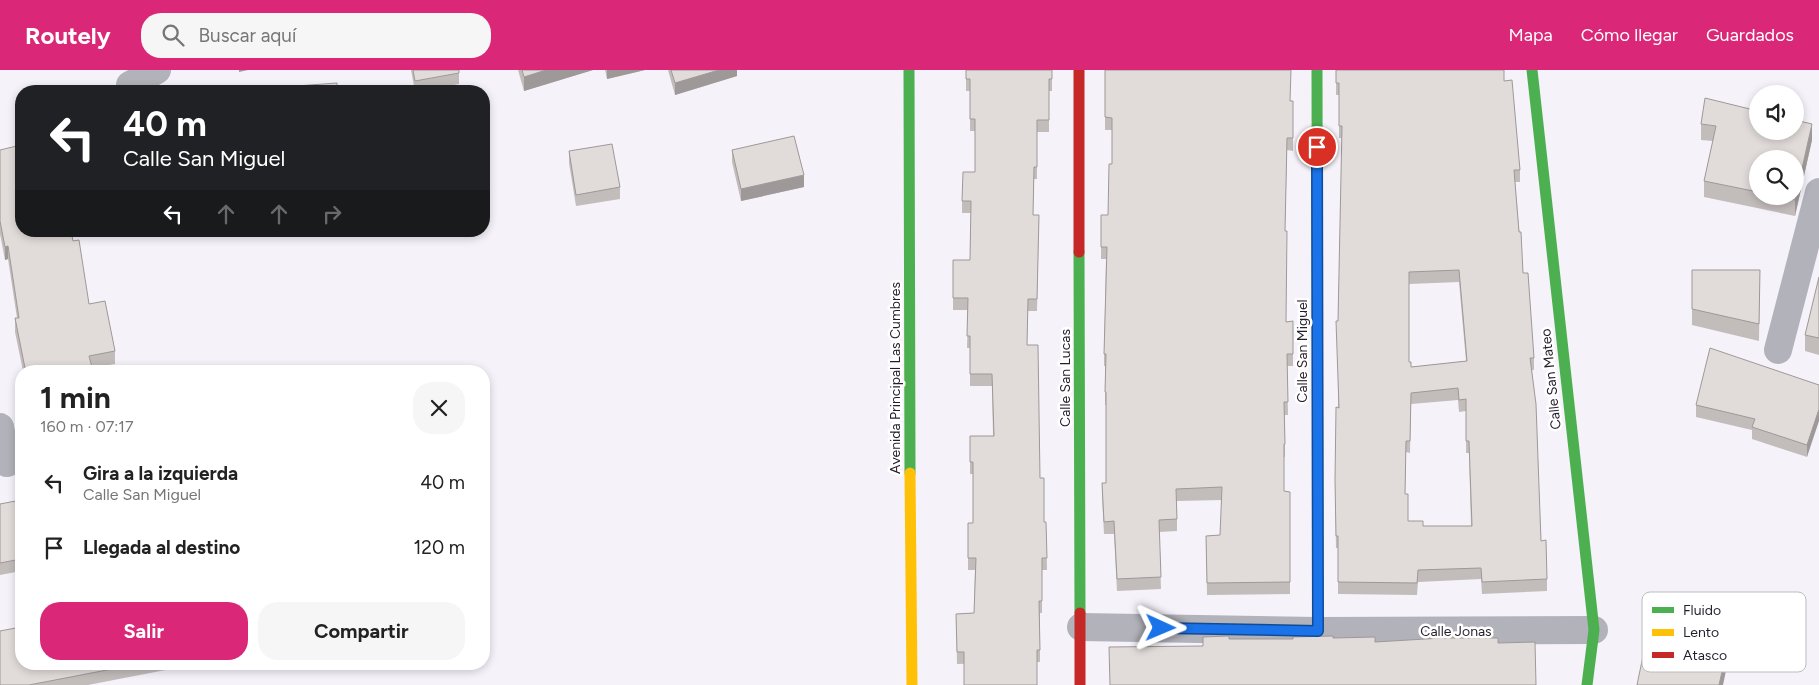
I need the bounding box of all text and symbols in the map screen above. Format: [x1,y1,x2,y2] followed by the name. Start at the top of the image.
[141,13,491,58] search box
[25,21,111,50] text: Routely
[159,21,187,49] icon: search
[199,24,296,47] text: Buscar aquí
[1508,24,1553,46] text: Mapa
[1581,24,1678,46] text: Cómo llegar
[1706,24,1794,46] text: Guardados
[1749,85,1804,205] map controls
[1749,85,1804,140] button: sound
[123,103,207,145] text: 40 m
[40,105,105,170] icon: left
[1296,126,1338,168] pin
[1303,133,1331,161] icon: arrive
[123,145,285,172] text: Calle San Miguel
[1749,150,1804,205] button: search
[159,200,187,228] icon: left
[212,200,240,228] icon: ahead
[265,200,293,228] icon: ahead
[318,200,346,228] icon: right
[887,282,904,474] street label: Avenida Principal Las Cumbres
[1294,299,1311,403] street label: Calle San Miguel
[1537,328,1565,430] street label: Calle San Mateo
[1057,329,1074,427] street label: Calle San Lucas
[40,379,111,416] text: 1 min
[413,382,465,434] button: close
[40,417,134,436] text: 160 m · 07:17
[83,462,238,485] text: Gira a la izquierda
[40,469,68,497] icon: left
[420,471,465,494] text: 40 m
[83,485,201,504] text: Calle San Miguel
[40,534,68,562] icon: arrive
[83,536,240,559] text: Llegada al destino
[413,536,465,559] text: 120 m
[1642,592,1806,672] legend
[1134,601,1186,653] position arrow
[40,602,248,660] button: Salir
[258,602,465,660] button: Compartir
[1683,602,1721,619] text: Fluido
[1420,623,1492,640] street label: Calle Jonas
[1683,624,1719,641] text: Lento
[1683,647,1727,664] text: Atasco

